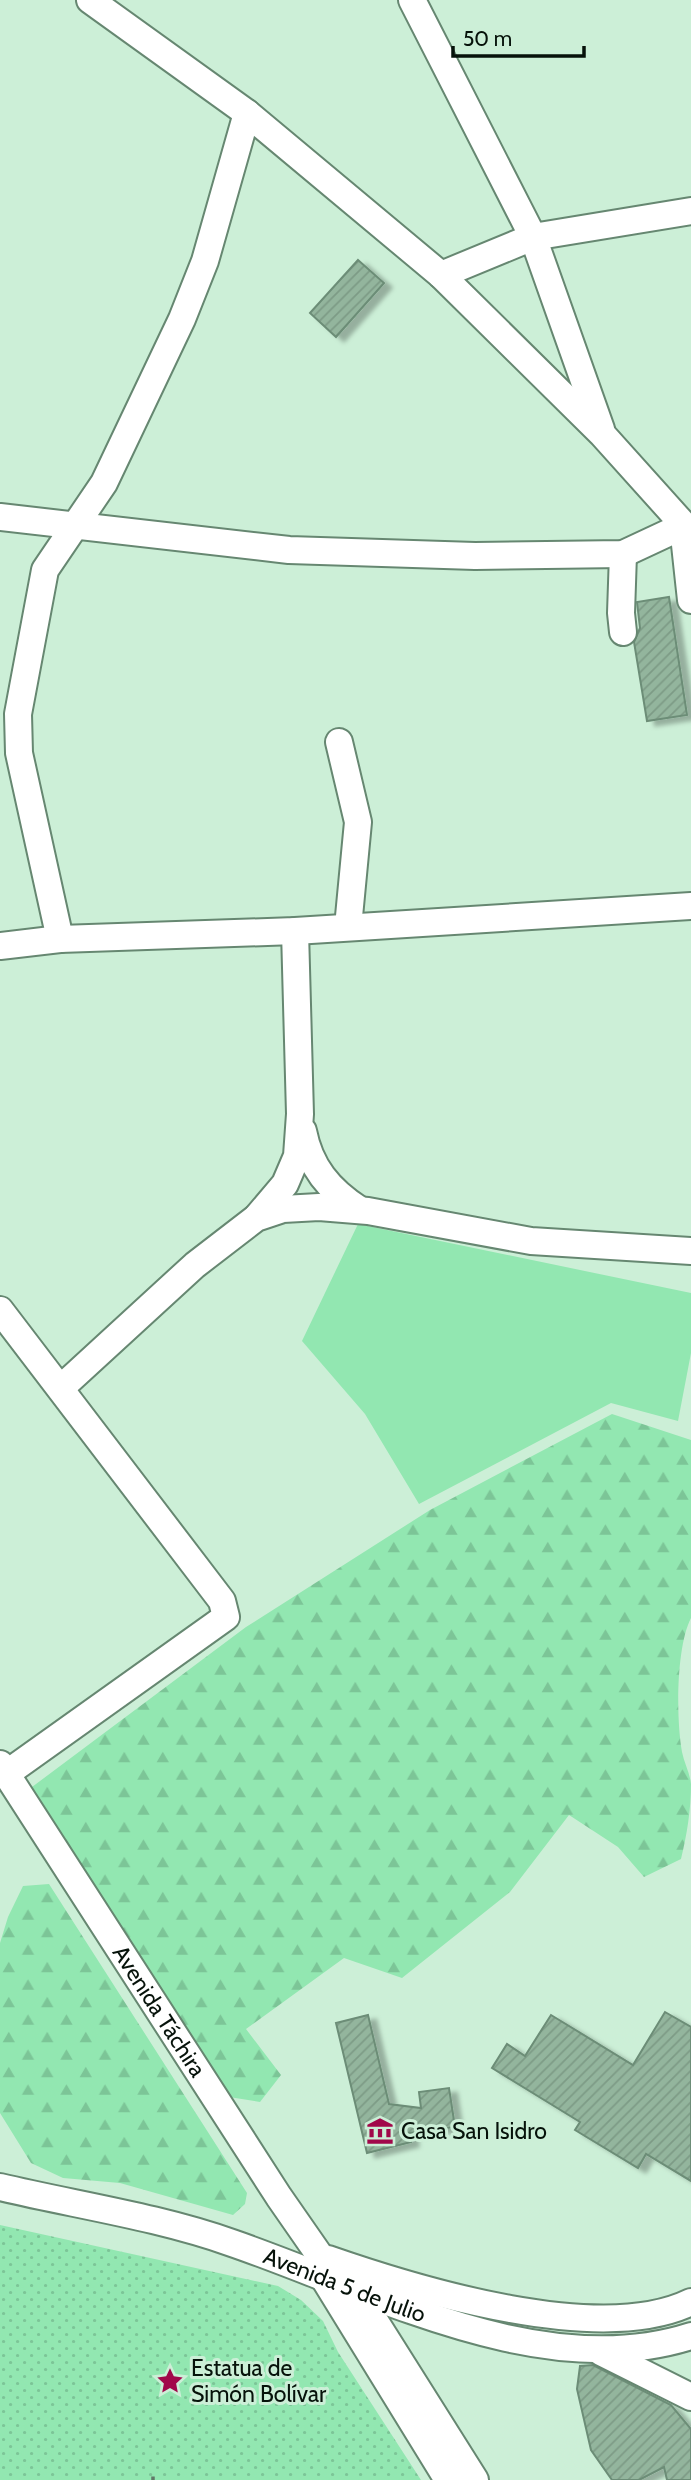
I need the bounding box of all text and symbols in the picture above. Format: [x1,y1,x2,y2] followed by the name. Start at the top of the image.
[453,14,584,58] scale bar
[463,26,512,51] text: 50 m
[107,1940,212,2082] street label: Avenida Táchira
[365,2116,395,2146] museum icon: Casa San Isidro
[401,2117,547,2145] place label: Casa San Isidro
[260,2242,429,2328] street label: Avenida 5 de Julio
[191,2354,327,2408] place label: Estatua de Simón Bolívar
[155,2366,185,2396] place icon: Estatua de Simón Bolívar

